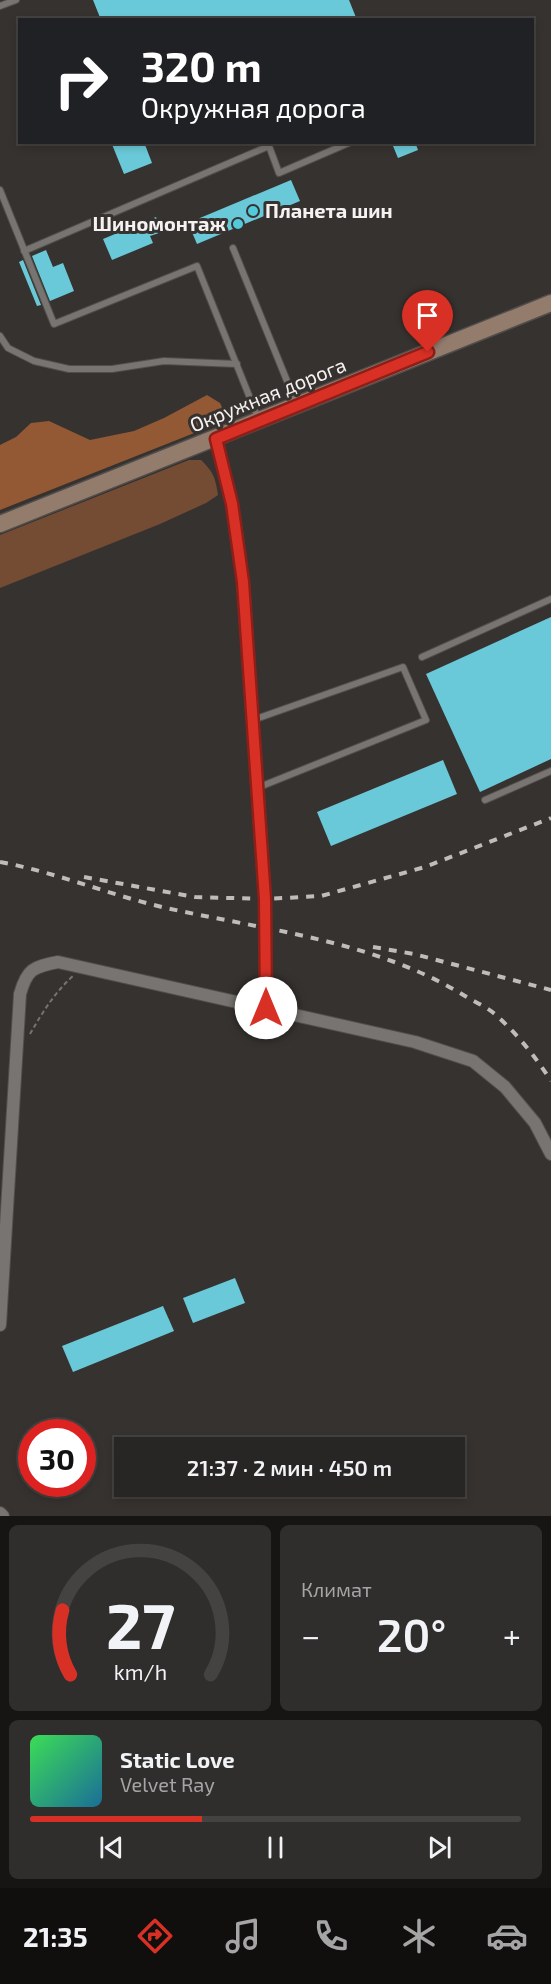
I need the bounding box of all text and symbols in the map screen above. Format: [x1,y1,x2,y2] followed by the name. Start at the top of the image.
[141,40,262,90] text: 320 m
[42,42,120,120] icon: right
[141,91,366,123] text: Окружная дорога
[265,198,393,222] place label: Планета шин
[246,204,260,218] marker: Планета шин
[93,211,227,235] place label: Шиномонтаж
[231,217,245,231] marker: Шиномонтаж
[402,290,453,352] pin
[411,299,444,332] icon: arrive
[186,352,350,437] street label: Окружная дорога
[234,976,298,1040] position arrow
[18,1419,96,1497] speed limit sign: 30
[187,1454,392,1480] text: 21:37 · 2 мин · 450 m
[301,1577,372,1601] text: Климат
[105,1587,175,1662] text: 27
[377,1607,446,1661] text: 20°
[301,1615,320,1655] text: −
[503,1615,521,1655] text: +
[113,1659,167,1684] text: km/h
[120,1746,235,1772] text: Static Love
[120,1772,215,1796] text: Velvet Ray
[95,1831,128,1864] icon: previous
[259,1831,292,1864] icon: pause
[423,1831,456,1864] icon: next
[134,1915,176,1957] icon: directions
[222,1915,264,1957] icon: music
[310,1915,352,1957] icon: phone
[398,1915,440,1957] icon: climate
[486,1915,528,1957] icon: car
[23,1920,88,1952] text: 21:35

